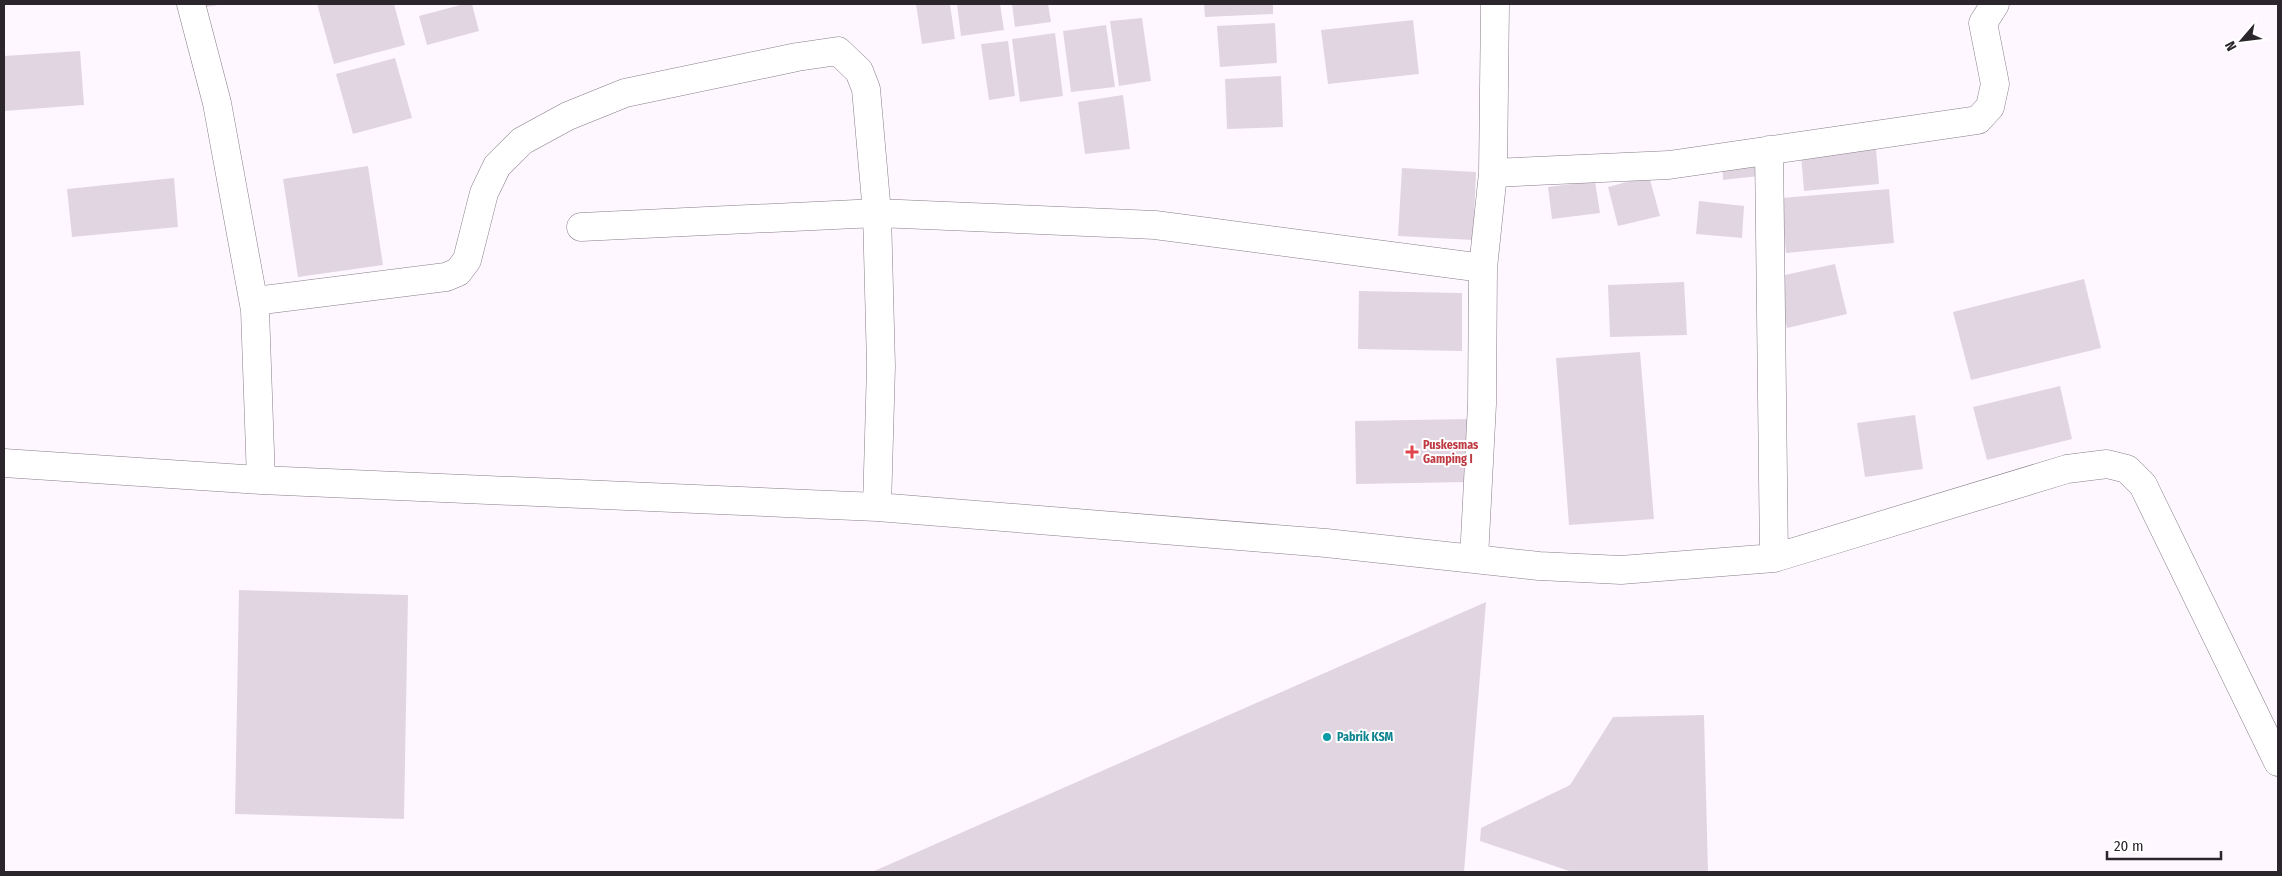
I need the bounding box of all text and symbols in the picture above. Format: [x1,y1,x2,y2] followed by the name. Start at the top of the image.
[2217,15,2267,65] north arrow
[2221,38,2240,54] text: N
[1423,438,1479,466] place label: Puskesmas Gamping I
[1405,445,1419,459] marker: Puskesmas Gamping I
[1337,730,1394,744] place label: Pabrik KSM
[1321,731,1333,743] marker: Pabrik KSM
[2107,828,2221,860] scale bar
[2114,837,2144,855] text: 20 m

